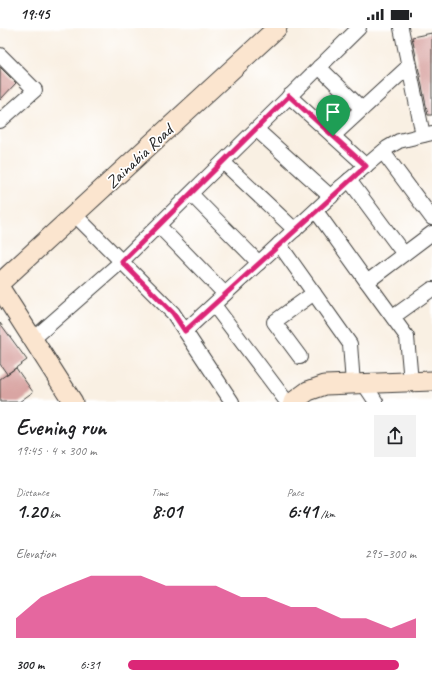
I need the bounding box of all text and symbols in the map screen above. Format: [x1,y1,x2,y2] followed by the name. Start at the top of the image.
[20,5,50,24] text: 19:45
[316,95,350,136] pin
[322,101,344,123] icon: arrive
[101,118,179,193] street label: Zainabia Road
[16,414,106,442] text: Evening run
[374,415,416,457] button: share
[16,443,97,459] text: 19:45 · 4 × 300 m
[16,485,49,499] text: Distance
[151,485,168,499] text: Time
[287,485,304,499] text: Pace
[16,499,47,524] text: 1.20
[151,499,182,524] text: 8:01
[287,499,318,524] text: 6:41
[47,507,60,521] text: km
[318,507,335,521] text: /km
[16,546,56,562] text: Elevation
[365,546,416,562] text: 295–300 m
[16,657,44,673] text: 300 m
[80,657,100,673] text: 6:31

